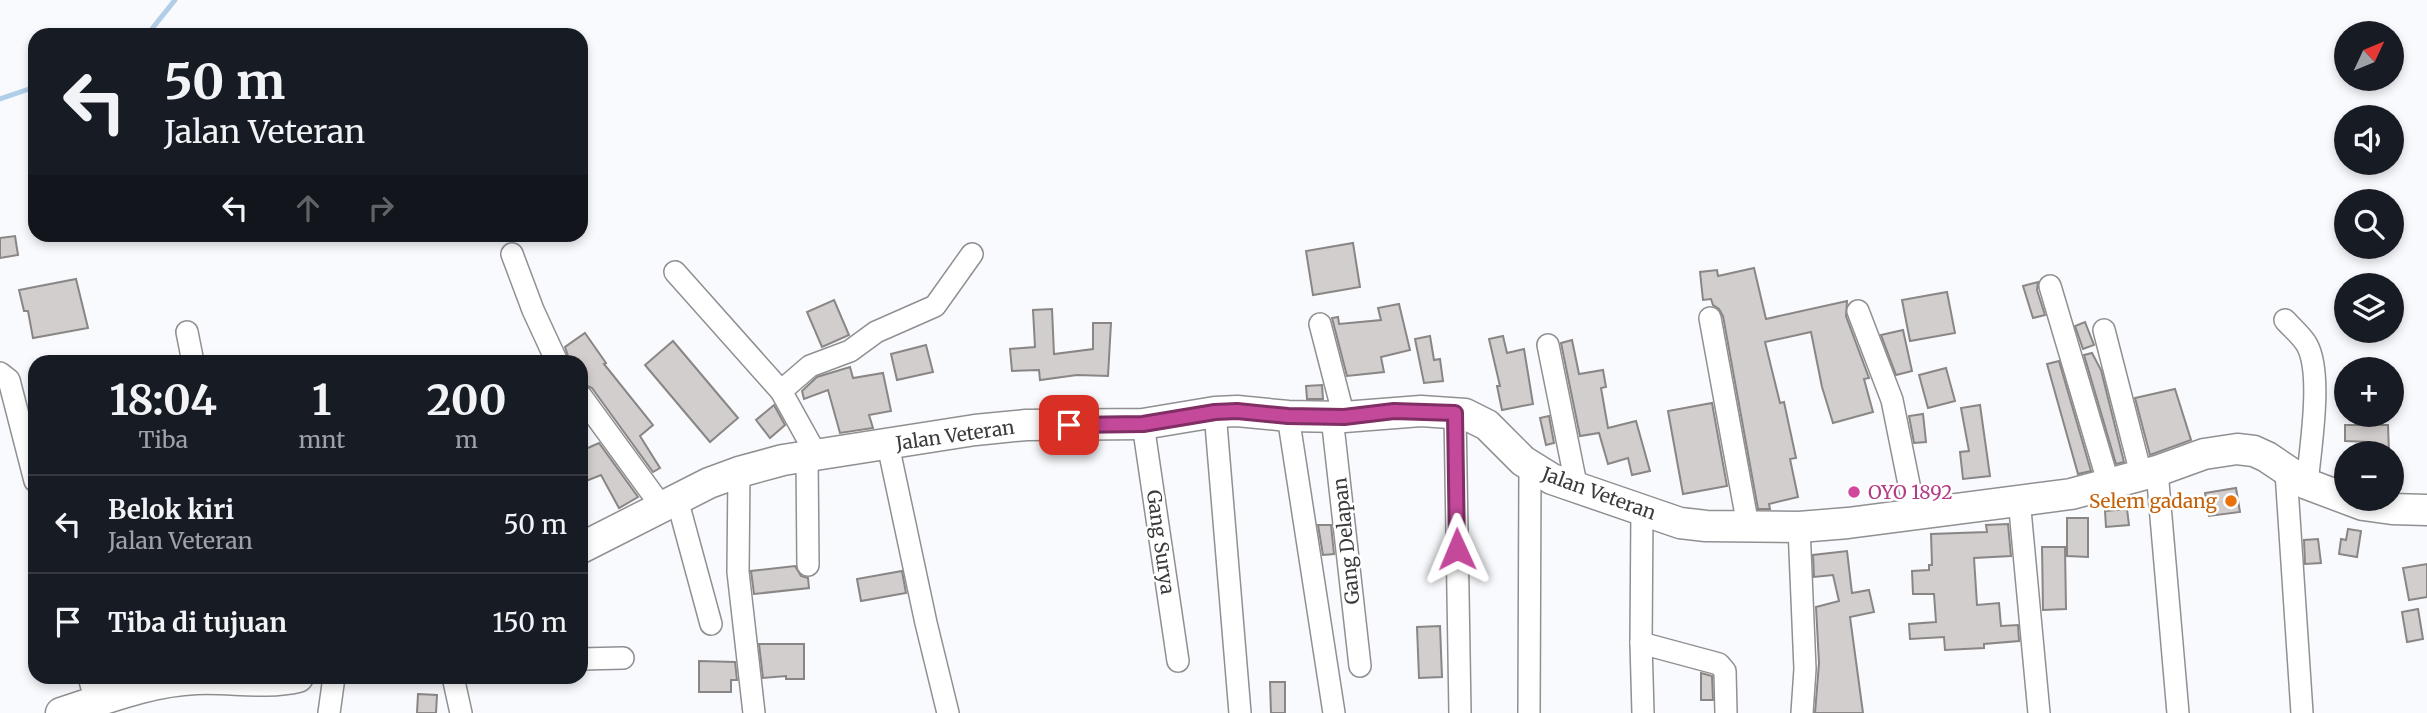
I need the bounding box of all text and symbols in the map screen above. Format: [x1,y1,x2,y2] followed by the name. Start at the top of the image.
[2334,21,2404,91] north arrow
[2334,21,2404,511] map controls
[164,51,285,112] text: 50 m
[49,56,140,147] icon: left
[2334,105,2404,175] button: sound
[164,112,365,152] text: Jalan Veteran
[216,189,254,227] icon: left
[289,189,327,227] icon: ahead
[362,189,400,227] icon: right
[2334,189,2404,259] button: search
[2334,273,2404,343] button: layers
[2334,357,2404,427] button: +
[109,374,217,426] text: 18:04
[312,374,332,426] text: 1
[427,374,507,426] text: 200
[1039,395,1099,455] pin
[1050,406,1088,444] icon: arrive
[893,415,1016,455] street label: Jalan Veteran
[138,425,188,454] text: Tiba
[298,425,345,454] text: mnt
[455,425,478,454] text: m
[2334,441,2404,511] button: −
[1538,461,1660,525] street label: Jalan Veteran
[1327,476,1365,606] street label: Gang Delapan
[1868,480,1953,504] place label: OYO 1892
[1846,484,1862,500] marker: OYO 1892
[1142,488,1180,596] street label: Gang Surya
[2089,489,2217,513] place label: Selem gadang
[108,493,234,526] text: Belok kiri
[2223,493,2239,509] marker: Selem gadang
[49,505,87,543] icon: left
[503,508,567,541] text: 50 m
[1420,512,1494,586] position arrow
[108,526,253,555] text: Jalan Veteran
[49,603,87,641] icon: arrive
[108,606,287,639] text: Tiba di tujuan
[493,606,567,639] text: 150 m

